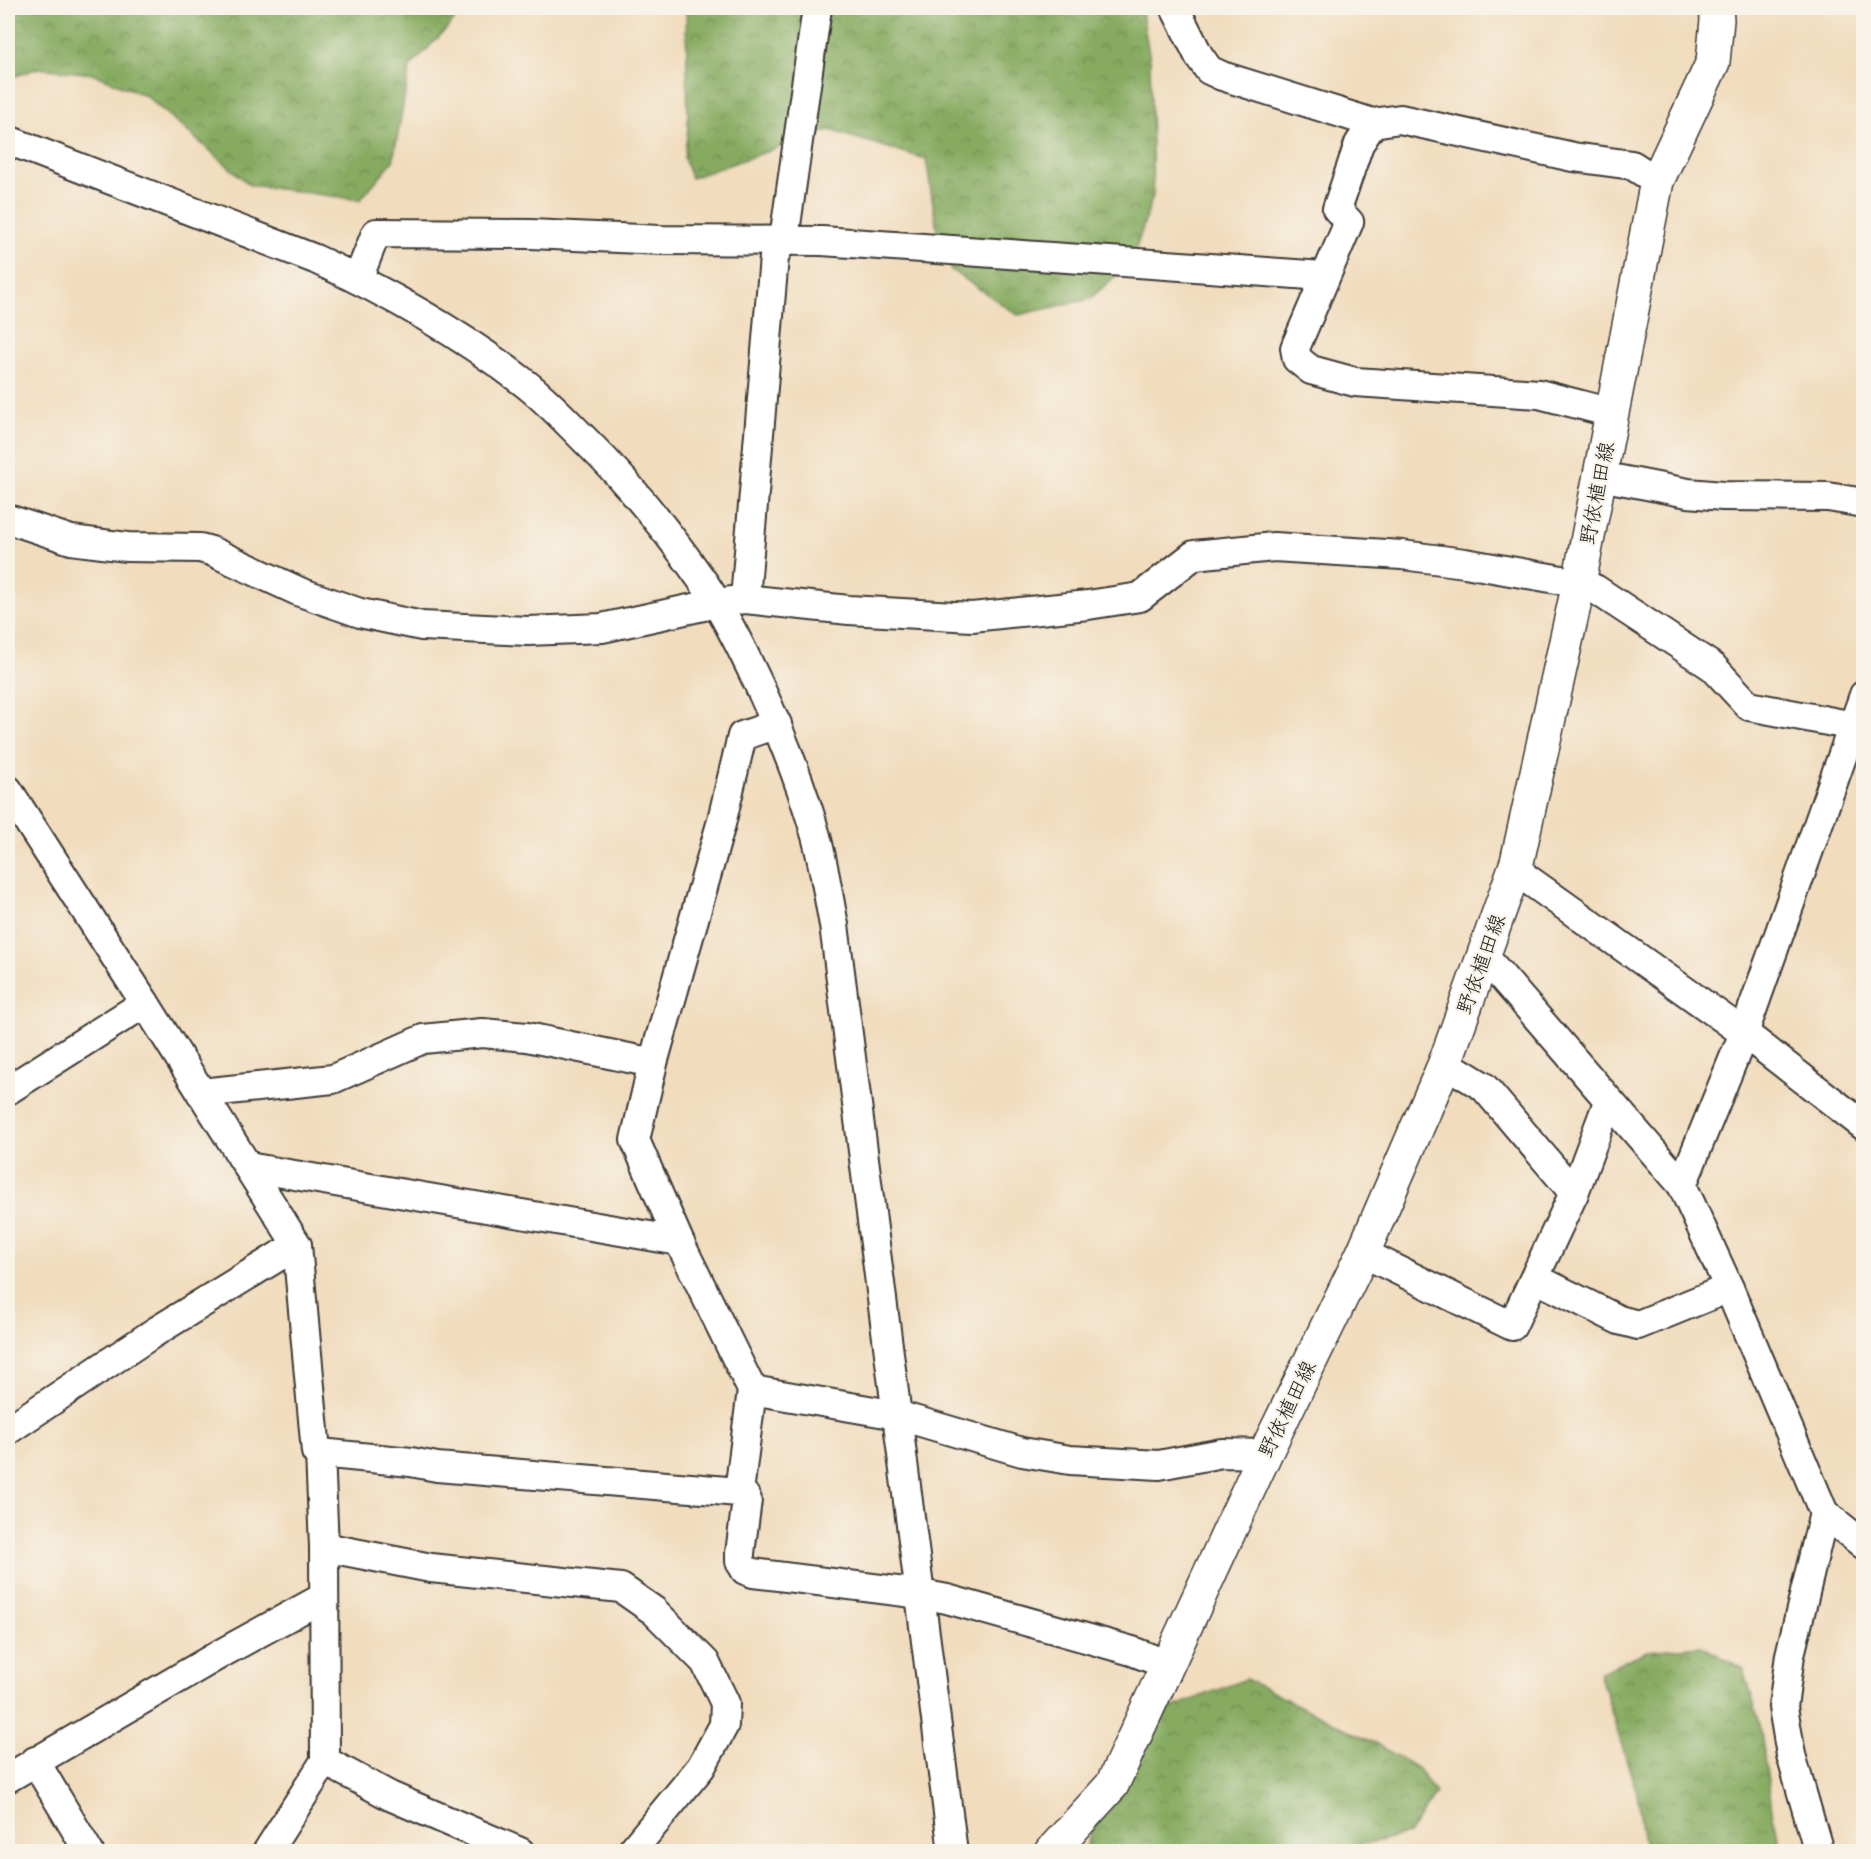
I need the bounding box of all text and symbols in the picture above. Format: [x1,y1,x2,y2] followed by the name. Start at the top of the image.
[1574,439,1620,547] street label: 野依植田線
[1451,910,1511,1018] street label: 野依植田線
[1252,1356,1322,1462] street label: 野依植田線

